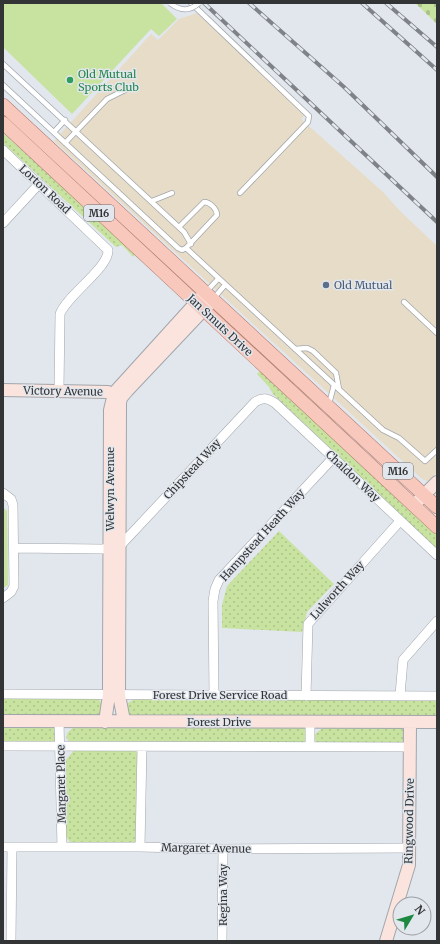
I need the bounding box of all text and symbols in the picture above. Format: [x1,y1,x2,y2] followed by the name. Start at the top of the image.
[78,67,139,94] place label: Old Mutual Sports Club
[65,75,75,85] marker: Old Mutual Sports Club
[16,162,74,217] street label: Lorton Road
[84,205,114,221] road number: M16
[334,278,393,292] place label: Old Mutual
[321,280,331,290] marker: Old Mutual
[184,290,256,359] street label: Jan Smuts Drive
[22,383,103,399] street label: Victory Avenue
[160,435,224,502] street label: Chipstead Way
[103,447,117,532] street label: Welwyn Avenue
[323,447,384,505] street label: Chaldon Way
[383,463,413,479] road number: M16
[217,485,308,584] street label: Hampstead Heath Way
[307,557,367,622] street label: Lulworth Way
[153,688,288,702] street label: Forest Drive Service Road
[187,715,251,729] street label: Forest Drive
[53,744,69,824] street label: Margaret Place
[401,778,417,864] street label: Ringwood Drive
[161,840,251,856] street label: Margaret Avenue
[216,863,230,926] street label: Regina Way
[392,896,432,936] north arrow
[412,902,428,918] text: N

